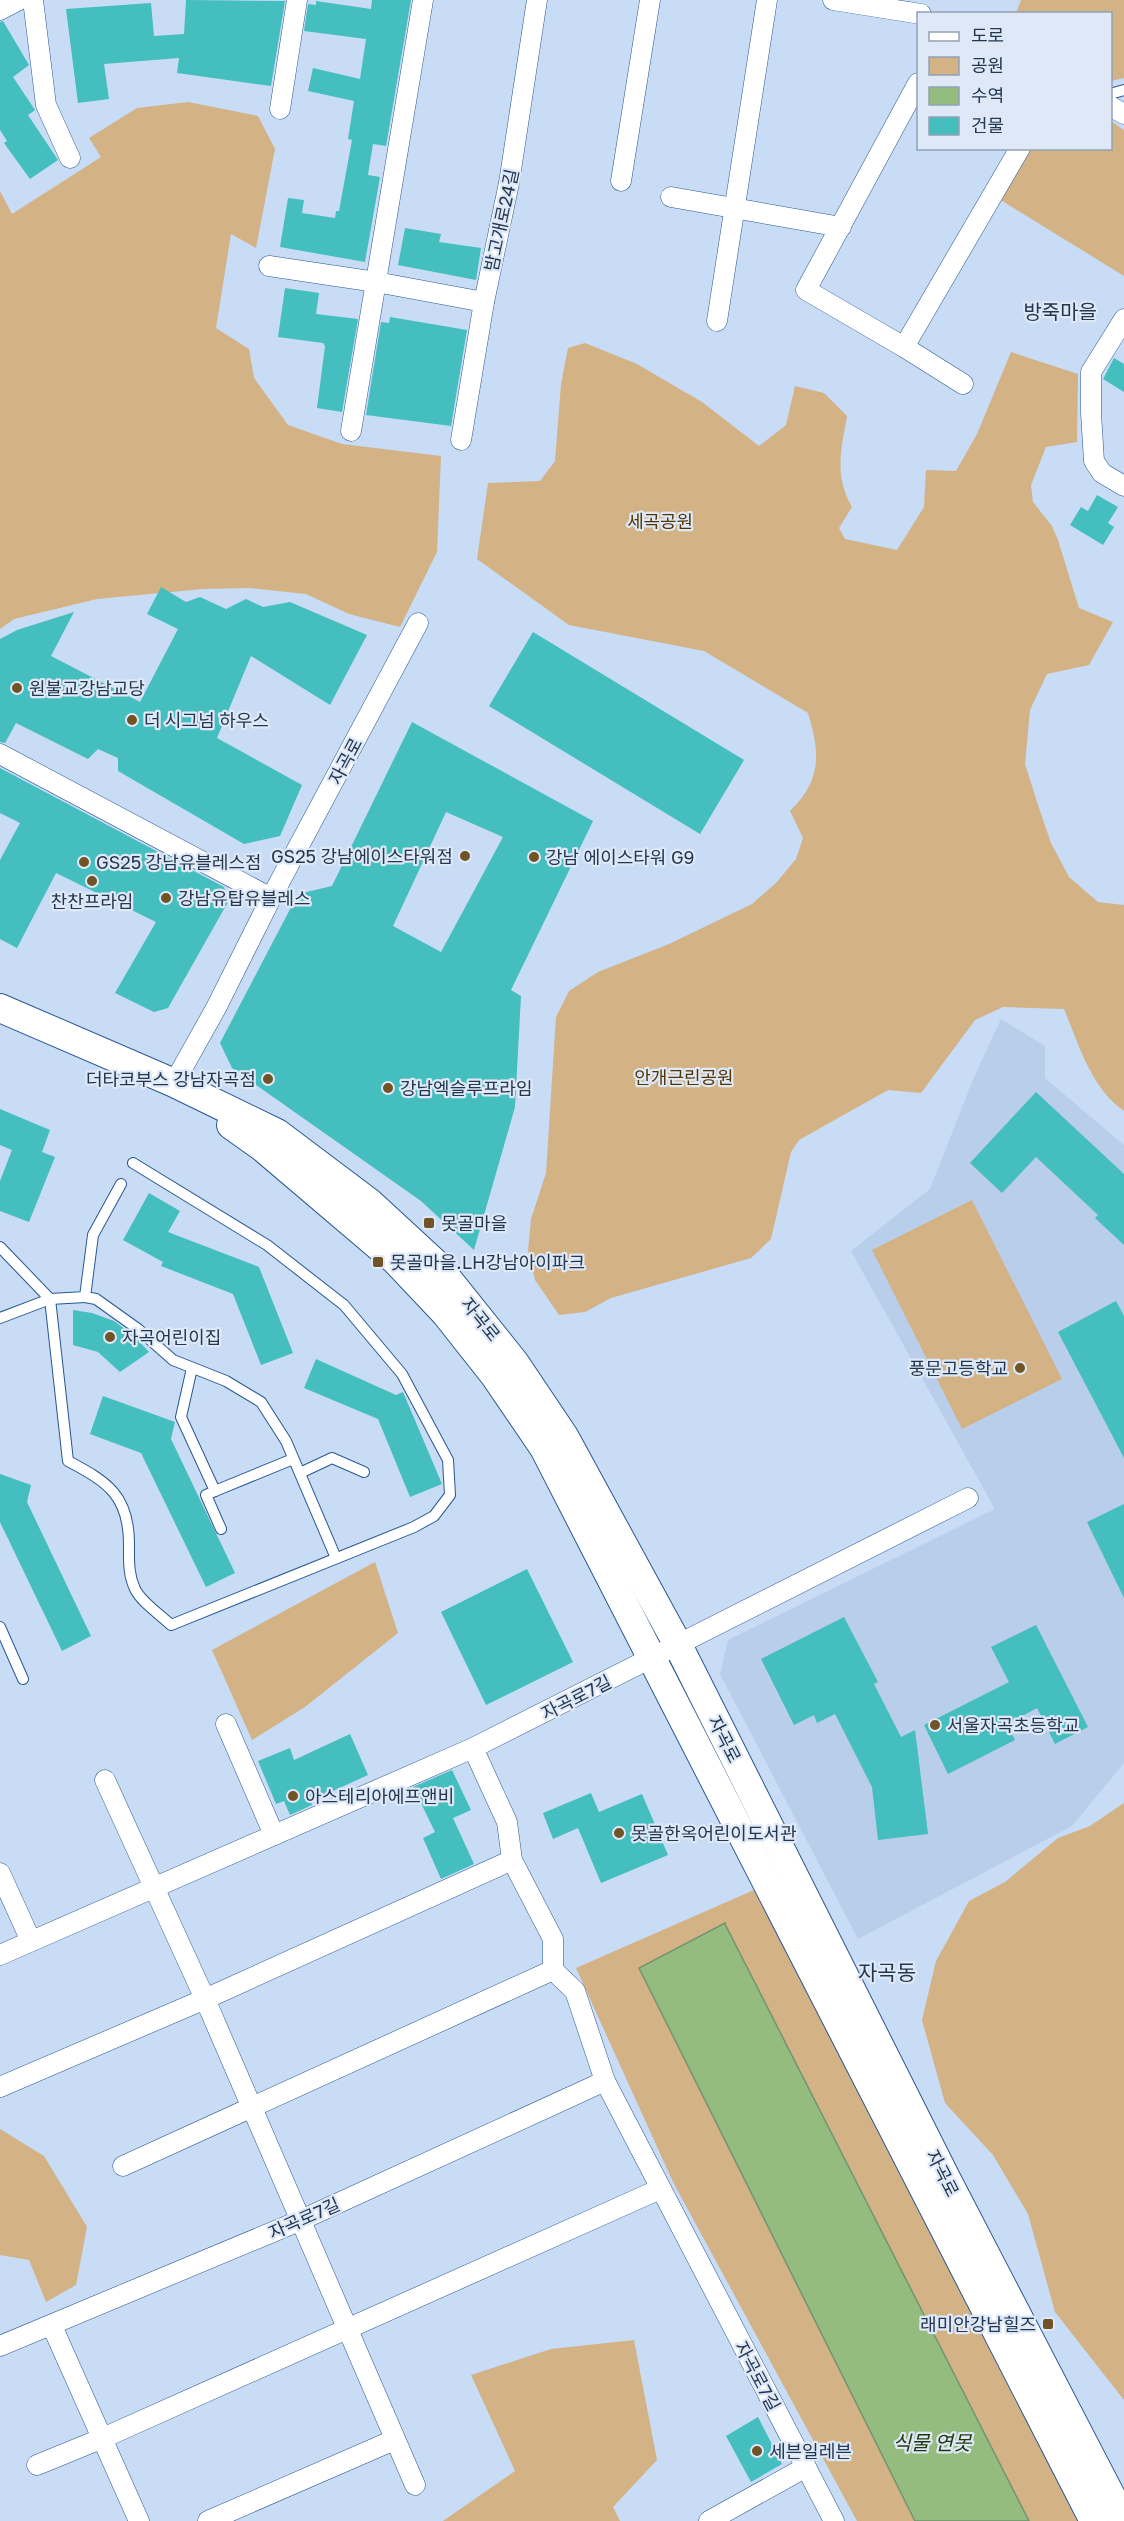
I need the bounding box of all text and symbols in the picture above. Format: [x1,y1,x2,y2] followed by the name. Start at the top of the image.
[917,12,1112,150] legend
[971,24,1004,46] text: 도로
[971,54,1004,76] text: 공원
[971,84,1004,106] text: 수역
[971,114,1004,136] text: 건물
[479,167,523,273] street label: 밤고개로24길
[1023,299,1097,323] district label: 방죽마을
[627,510,693,532] park label: 세곡공원
[29,677,145,699] place label: 원불교강남교당
[10,681,24,695] marker: 원불교강남교당
[144,709,269,731] place label: 더 시그넘 하우스
[125,713,139,727] marker: 더 시그넘 하우스
[324,734,366,788] street label: 자곡로
[271,845,453,867] place label: GS25 강남에이스타워점
[546,846,695,868] place label: 강남 에이스타워 G9
[458,849,472,863] marker: GS25 강남에이스타워점
[527,850,541,864] marker: 강남 에이스타워 G9
[96,851,262,873] place label: GS25 강남유블레스점
[77,855,91,869] marker: GS25 강남유블레스점
[85,874,99,888] marker: 찬찬프라임
[178,887,310,909] place label: 강남유탑유블레스
[51,890,133,912] place label: 찬찬프라임
[159,891,173,905] marker: 강남유탑유블레스
[634,1066,734,1088] park label: 안개근린공원
[86,1068,256,1090] place label: 더타코부스 강남자곡점
[261,1072,275,1086] marker: 더타코부스 강남자곡점
[400,1077,532,1099] place label: 강남엑슬루프라임
[381,1081,395,1095] marker: 강남엑슬루프라임
[441,1212,507,1234] place label: 못골마을
[422,1216,436,1230] marker: 못골마을
[390,1251,585,1273] place label: 못골마을.LH강남아이파크
[371,1255,385,1269] marker: 못골마을.LH강남아이파크
[457,1293,505,1345] street label: 자곡로
[122,1326,221,1348] place label: 자곡어린이집
[103,1330,117,1344] marker: 자곡어린이집
[909,1357,1008,1379] place label: 풍문고등학교
[1013,1361,1027,1375] marker: 풍문고등학교
[537,1670,615,1724] street label: 자곡로7길
[704,1712,746,1766] street label: 자곡로
[947,1714,1079,1736] place label: 서울자곡초등학교
[928,1718,942,1732] marker: 서울자곡초등학교
[305,1785,454,1807] place label: 아스테리아에프앤비
[286,1789,300,1803] marker: 아스테리아에프앤비
[631,1822,797,1844] place label: 못골한옥어린이도서관
[612,1826,626,1840] marker: 못골한옥어린이도서관
[858,1959,916,1985] district label: 자곡동
[922,2146,964,2200] street label: 자곡로
[265,2193,343,2243] street label: 자곡로7길
[920,2313,1036,2335] place label: 래미안강남힐즈
[1041,2317,1055,2331] marker: 래미안강남힐즈
[730,2337,786,2415] street label: 자곡로7길
[893,2430,973,2454] water label: 식물 연못
[769,2440,852,2462] place label: 세븐일레븐
[750,2444,764,2458] marker: 세븐일레븐

